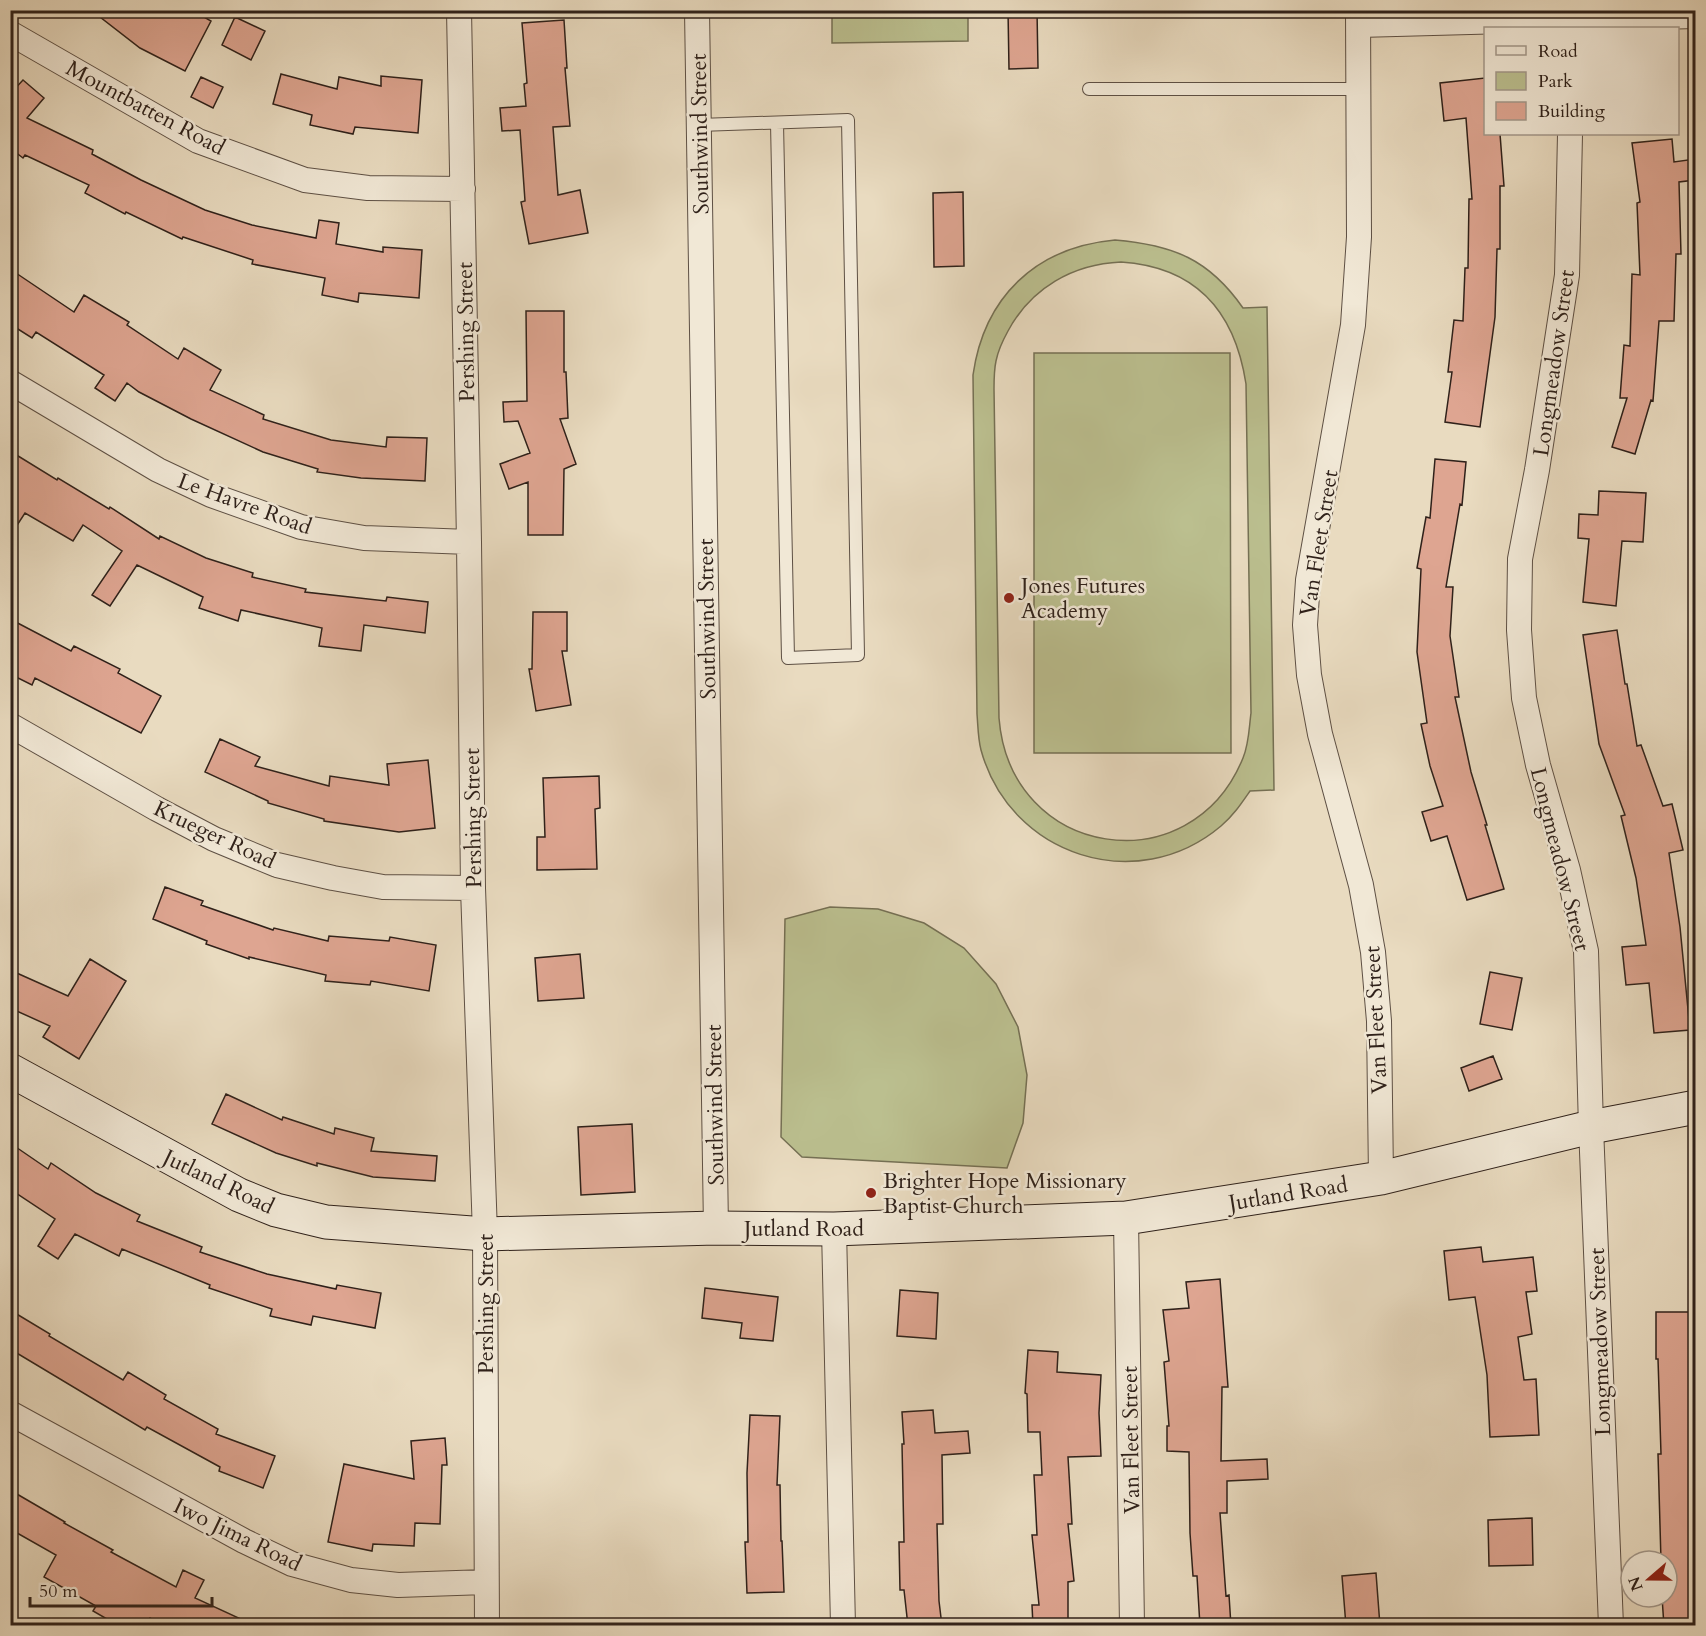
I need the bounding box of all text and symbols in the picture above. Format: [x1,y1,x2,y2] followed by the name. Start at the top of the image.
[1484,27,1679,135] legend
[1538,39,1578,64] text: Road
[61,53,231,163] street label: Mountbatten Road
[684,53,716,215] street label: Southwind Street
[1538,69,1573,94] text: Park
[1538,99,1606,124] text: Building
[450,262,482,402] street label: Pershing Street
[1526,268,1582,458] street label: Longmeadow Street
[174,466,316,542] street label: Le Havre Road
[1293,468,1345,619] street label: Van Fleet Street
[691,538,723,700] street label: Southwind Street
[1018,571,1145,626] place label: Jones Futures Academy
[1002,591,1016,605] marker: Jones Futures Academy
[457,748,489,888] street label: Pershing Street
[1523,764,1597,954] street label: Longmeadow Street
[149,794,281,876] street label: Krueger Road
[1357,945,1395,1095] street label: Van Fleet Street
[699,1024,731,1186] street label: Southwind Street
[155,1141,279,1222] street label: Jutland Road
[883,1166,1127,1221] place label: Brighter Hope Missionary Baptist Church
[1224,1170,1350,1219] street label: Jutland Road
[864,1186,878,1200] marker: Brighter Hope Missionary Baptist Church
[741,1214,864,1244] street label: Jutland Road
[471,1234,501,1374] street label: Pershing Street
[1582,1247,1618,1437] street label: Longmeadow Street
[1115,1366,1147,1514] street label: Van Fleet Street
[169,1491,307,1579] street label: Iwo Jima Road
[1619,1549,1679,1609] north arrow
[30,1570,212,1608] scale bar
[1623,1573,1649,1594] text: N
[39,1579,78,1604] text: 50 m

